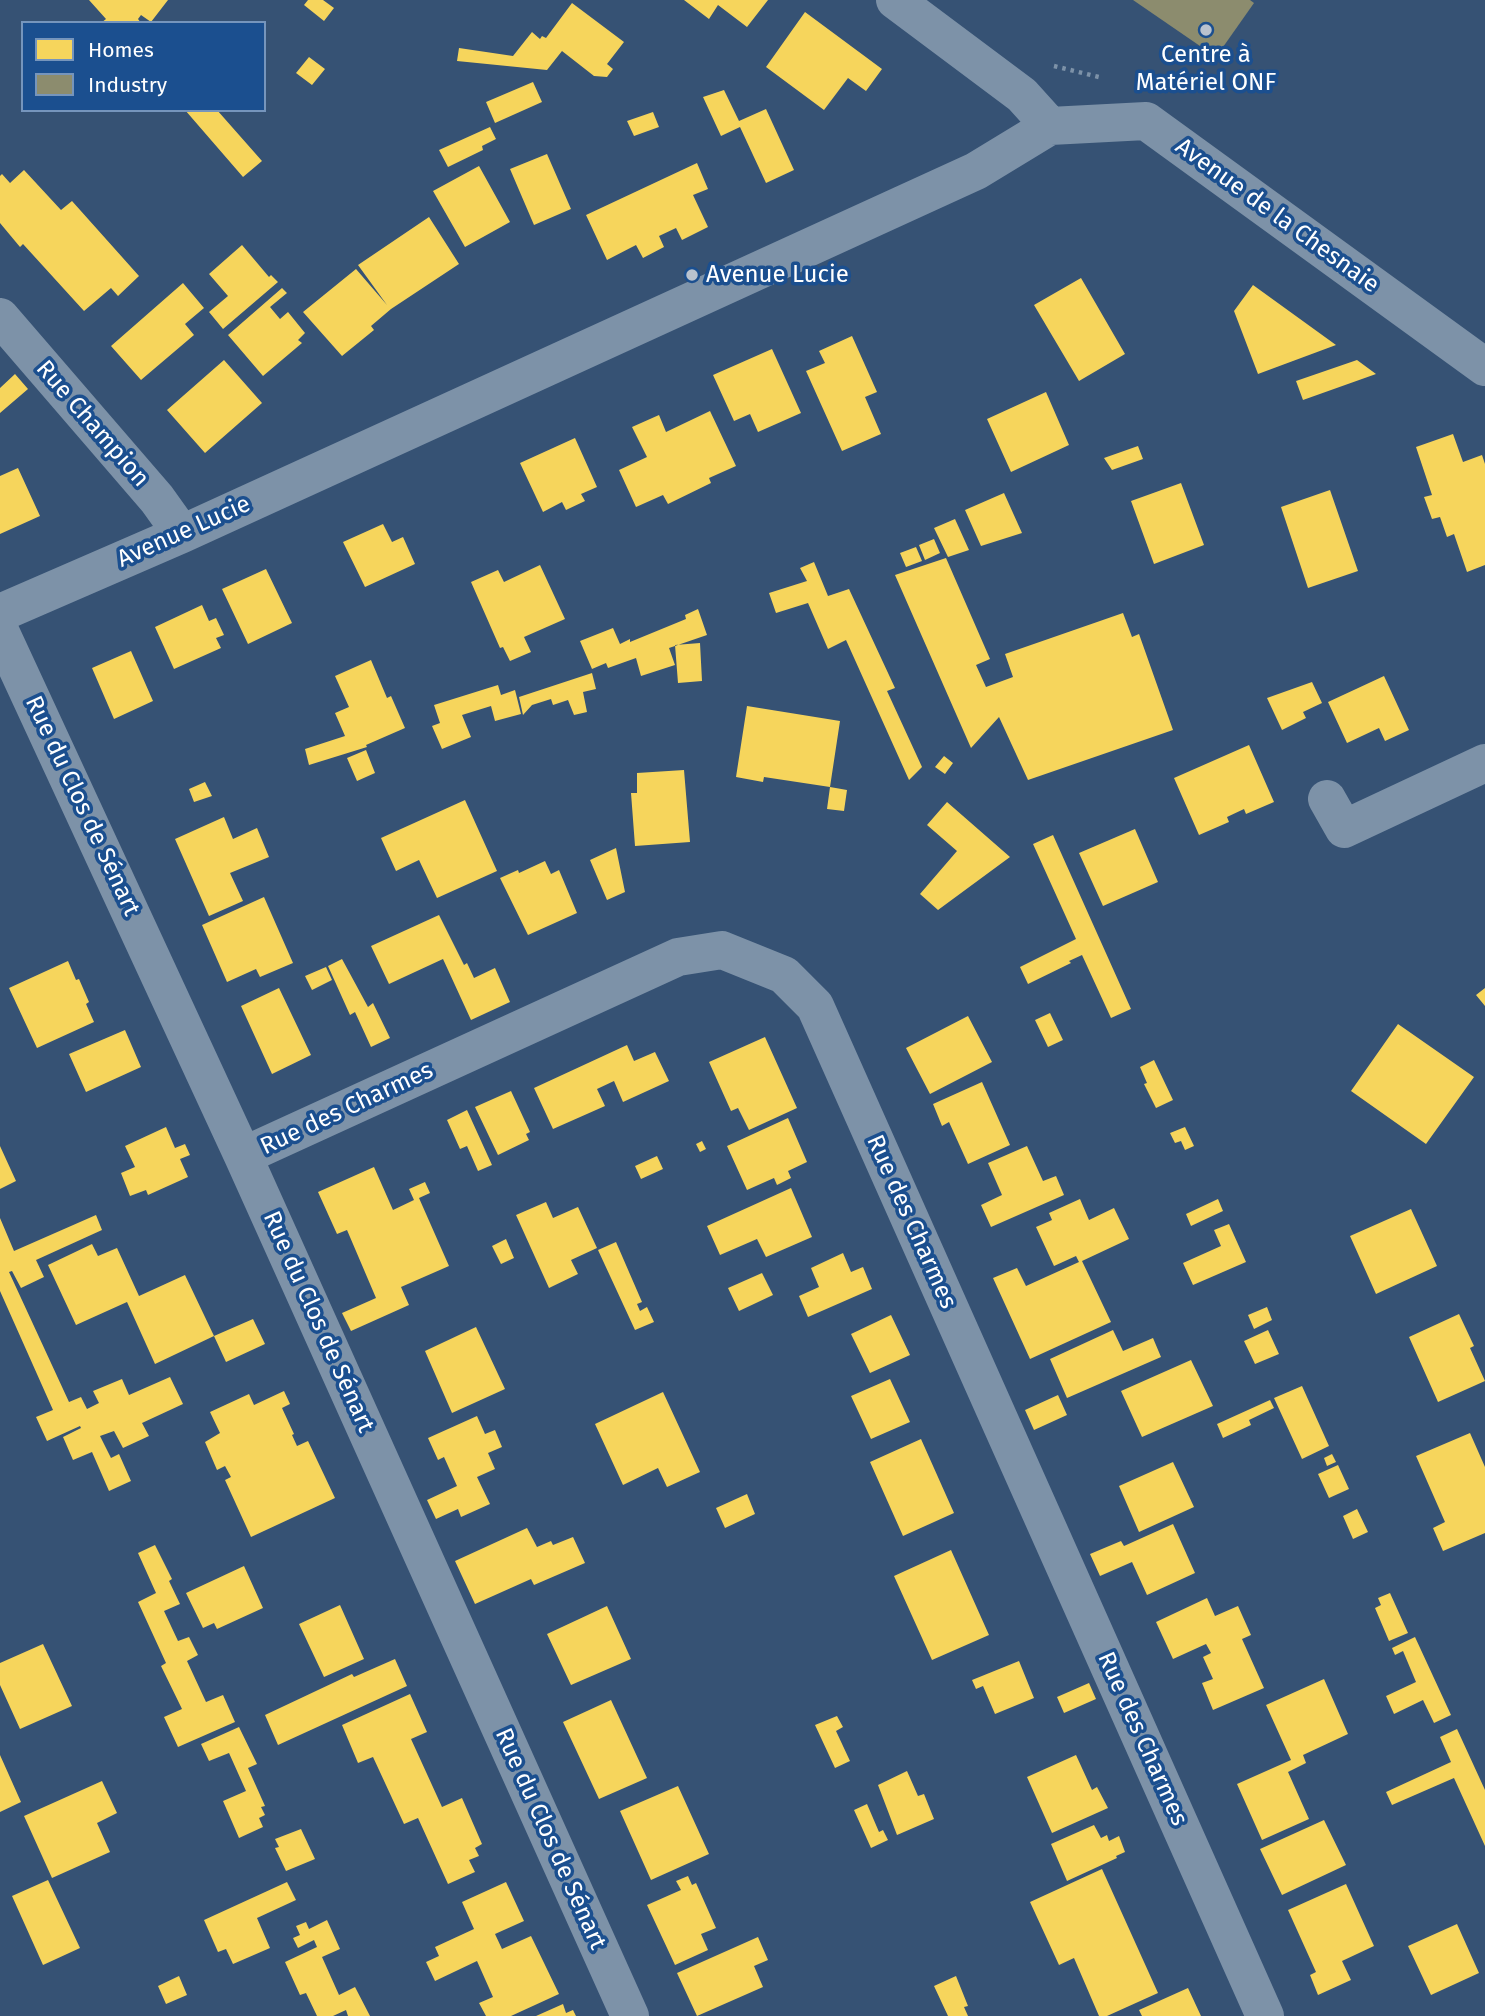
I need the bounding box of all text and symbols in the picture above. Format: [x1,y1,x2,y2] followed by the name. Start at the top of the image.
[21,21,266,112] legend
[1198,22,1214,38] marker: Centre à Matériel ONF
[88,37,154,63] text: Homes
[1136,41,1276,97] place label: Centre à Matériel ONF
[88,72,167,98] text: Industry
[1170,132,1384,300] street label: Avenue de la Chesnaie
[706,261,849,289] place label: Avenue Lucie
[684,267,700,283] marker: Avenue Lucie
[29,355,155,493] street label: Rue Champion
[113,490,255,574] street label: Avenue Lucie
[18,691,146,921] street label: Rue du Clos de Sénart
[256,1056,438,1162] street label: Rue des Charmes
[860,1131,962,1313] street label: Rue des Charmes
[256,1207,380,1437] street label: Rue du Clos de Sénart
[1091,1648,1193,1830] street label: Rue des Charmes
[488,1724,612,1954] street label: Rue du Clos de Sénart

